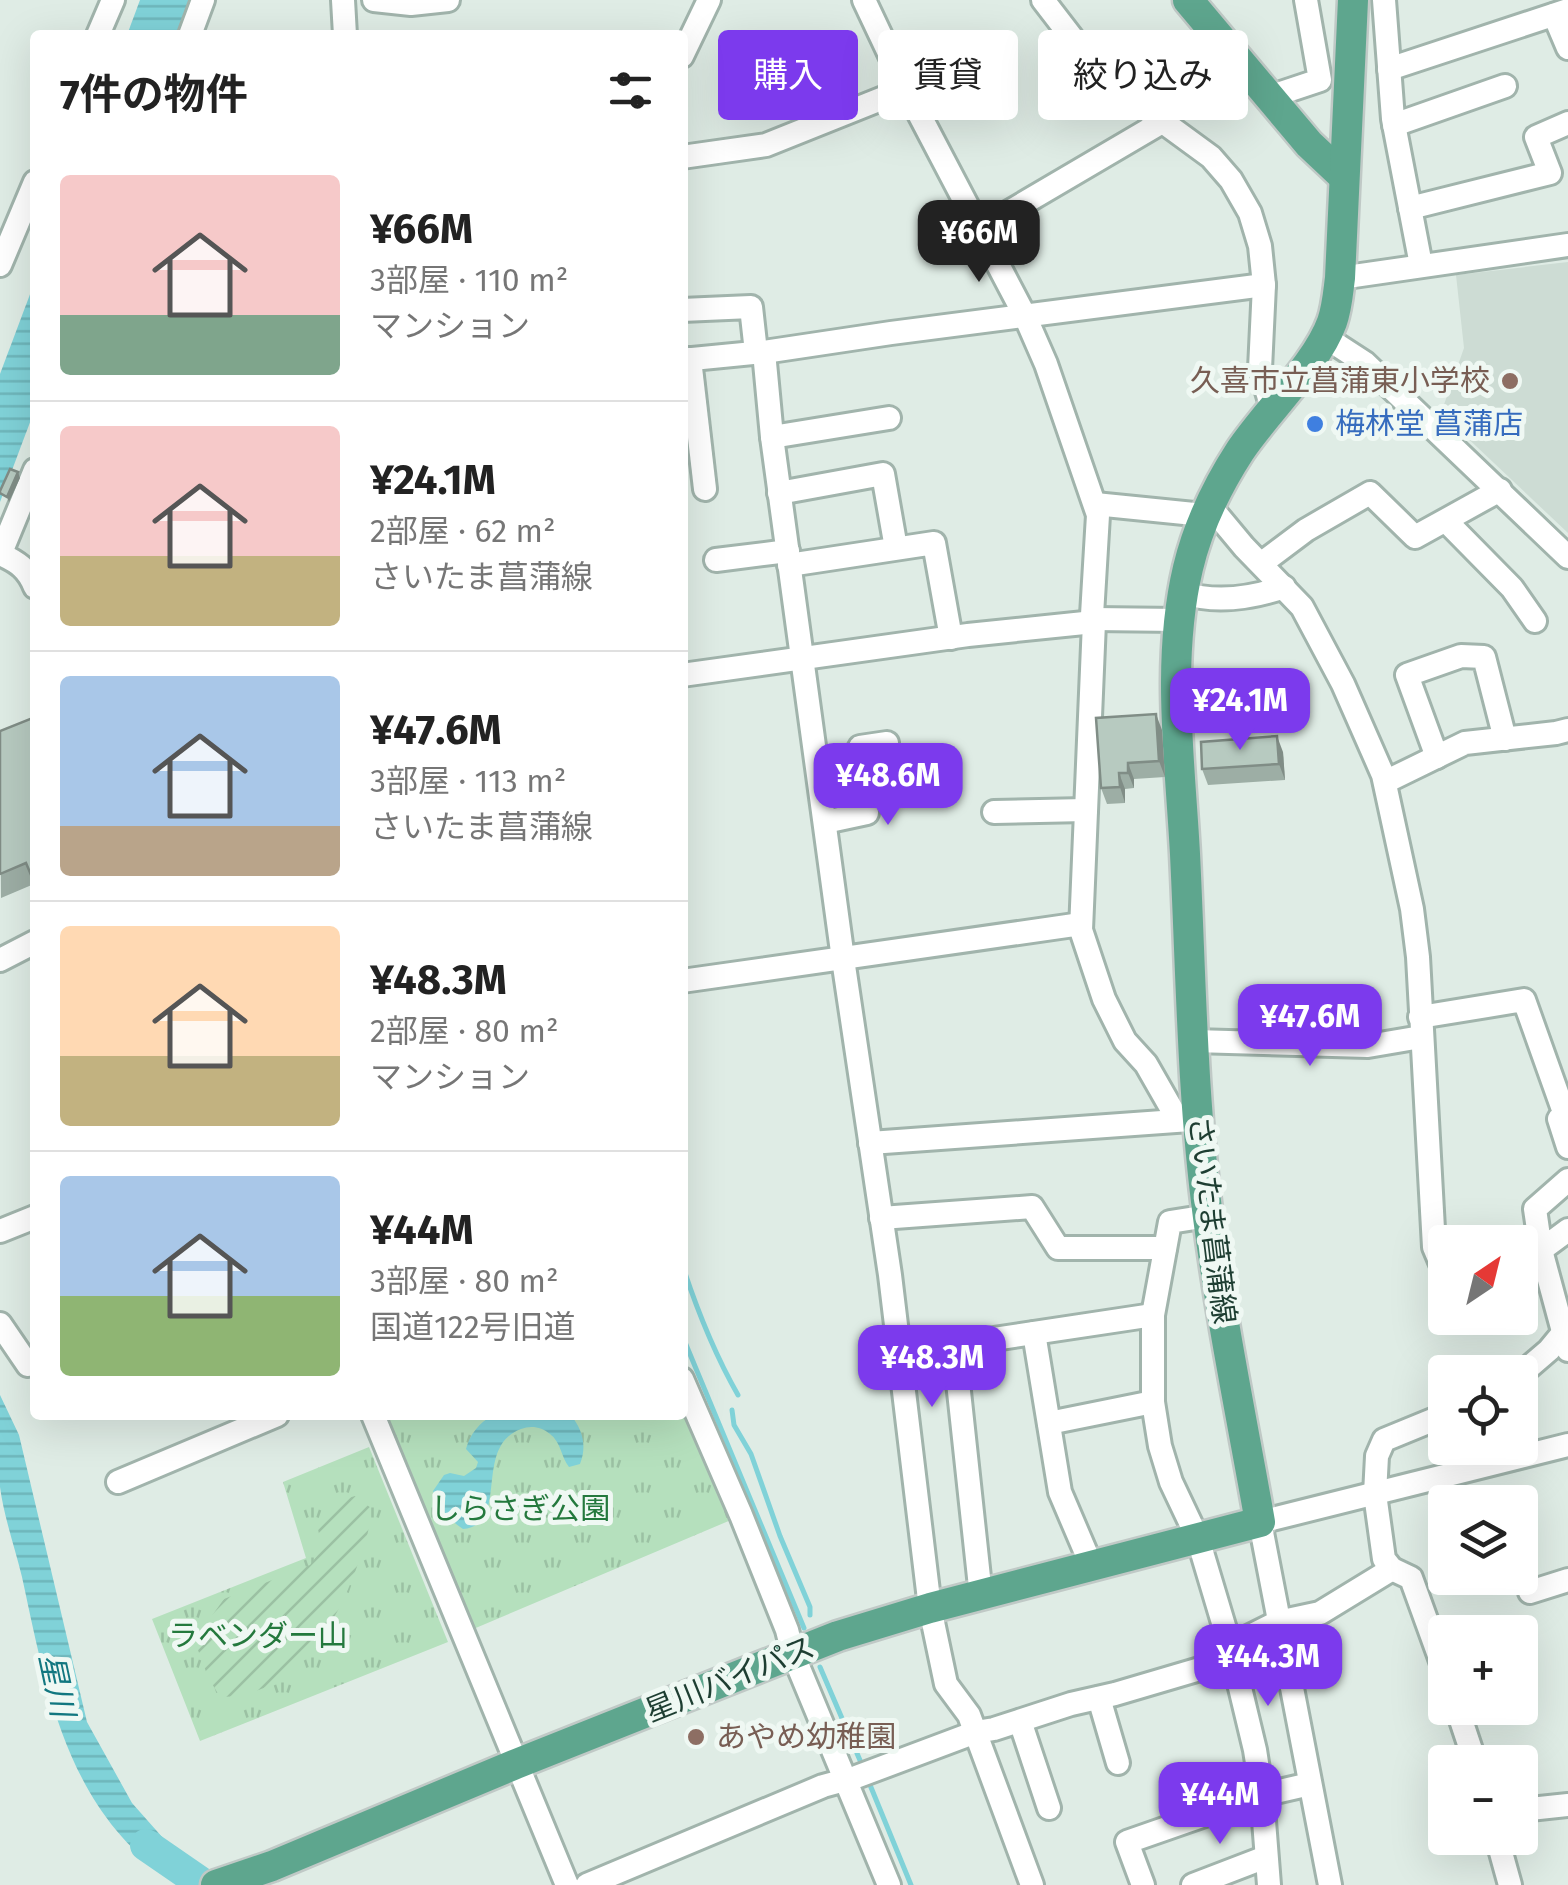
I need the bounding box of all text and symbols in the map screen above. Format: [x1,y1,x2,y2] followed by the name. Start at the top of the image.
[718,30,858,120] chip: 購入
[878,30,1018,120] chip: 賃貸
[1038,30,1248,120] chip: 絞り込み
[603,63,658,118] icon: filters
[60,70,248,120] text: 7件の物件
[920,200,1038,285] pin: ¥66M
[370,204,473,254] text: ¥66M
[940,213,1018,251] text: ¥66M
[140,215,260,335] icon: home
[370,261,568,299] text: 3部屋 · 110 m²
[370,307,530,345] text: マンション
[1190,363,1490,399] place label: 久喜市立菖蒲東小学校
[1499,370,1521,392] marker: 久喜市立菖蒲東小学校
[1335,406,1523,442] place label: 梅林堂 菖蒲店
[1304,413,1326,435] marker: 梅林堂 菖蒲店
[370,455,496,505] text: ¥24.1M
[140,466,260,586] icon: home
[370,512,556,550] text: 2部屋 · 62 m²
[370,558,593,596] text: さいたま菖蒲線
[1159,668,1321,753] pin: ¥24.1M
[1192,681,1288,719] text: ¥24.1M
[370,705,502,755] text: ¥47.6M
[140,716,260,836] icon: home
[807,743,969,828] pin: ¥48.6M
[836,756,940,794] text: ¥48.6M
[370,762,566,800] text: 3部屋 · 113 m²
[370,808,593,846] text: さいたま菖蒲線
[370,955,507,1005] text: ¥48.3M
[140,966,260,1086] icon: home
[1229,984,1391,1069] pin: ¥47.6M
[1260,997,1360,1035] text: ¥47.6M
[370,1012,559,1050] text: 2部屋 · 80 m²
[370,1058,530,1096] text: マンション
[1181,1114,1243,1326] street label: さいたま菖蒲線
[370,1205,474,1255] text: ¥44M
[140,1216,260,1336] icon: home
[1428,1225,1538,1335] north arrow
[1428,1225,1538,1855] map controls
[370,1262,559,1300] text: 3部屋 · 80 m²
[370,1308,576,1346] text: 国道122号旧道
[851,1325,1013,1410] pin: ¥48.3M
[880,1338,984,1376] text: ¥48.3M
[1428,1355,1538,1465] button: locate
[1428,1485,1538,1595] button: layers
[430,1491,610,1527] park label: しらさぎ公園
[1428,1615,1538,1725] button: +
[168,1618,348,1654] park label: ラベンダー山
[1187,1624,1349,1709] pin: ¥44.3M
[640,1629,820,1729] street label: 星川バイパス
[1216,1637,1320,1675] text: ¥44.3M
[32,1650,83,1723] water label: 星川
[716,1719,896,1755] place label: あやめ幼稚園
[685,1726,707,1748] marker: あやめ幼稚園
[1428,1745,1538,1855] button: −
[1161,1762,1279,1847] pin: ¥44M
[1181,1775,1259,1813] text: ¥44M

